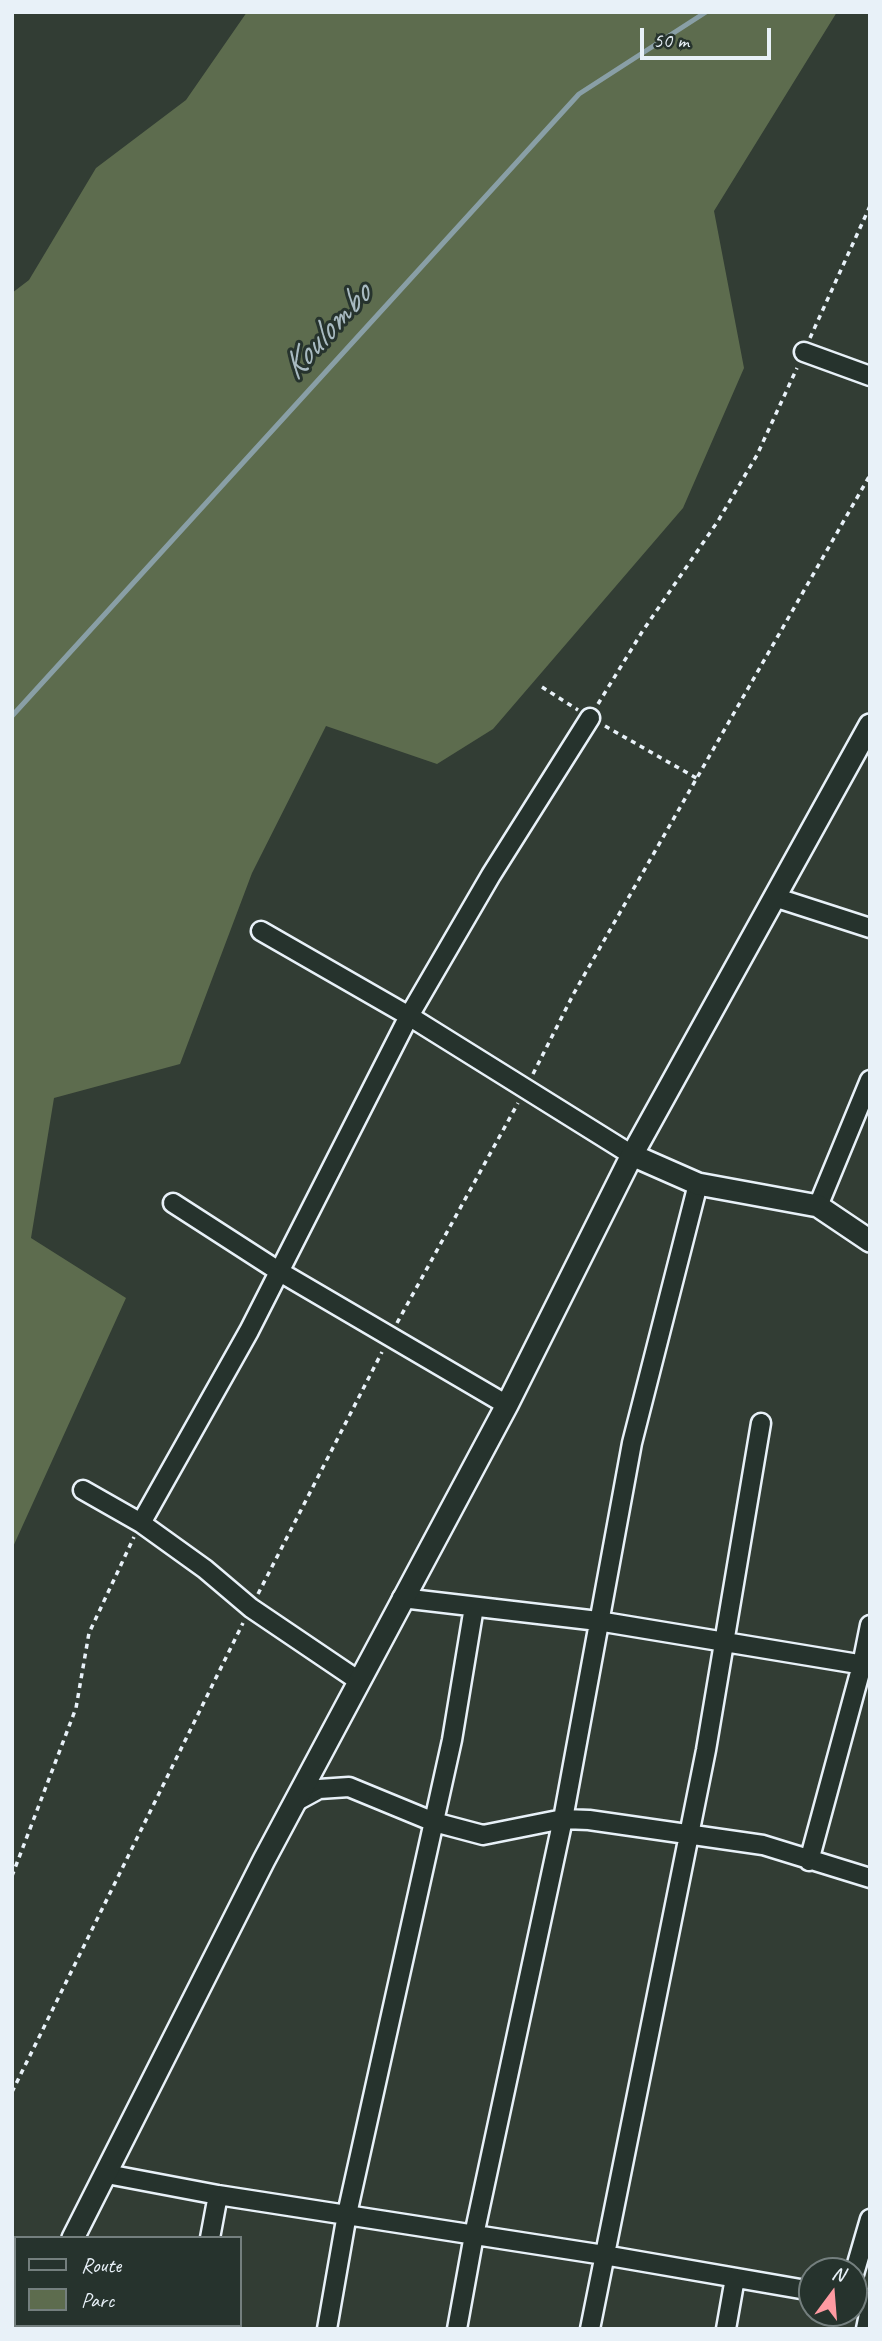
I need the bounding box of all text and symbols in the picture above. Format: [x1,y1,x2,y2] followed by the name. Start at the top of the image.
[644,14,775,58] scale bar
[653,27,689,53] text: 50 m
[272,275,382,389] water label: Koulombo
[14,2236,242,2327] legend
[81,2252,121,2278] text: Route
[798,2257,868,2327] north arrow
[829,2261,847,2287] text: N
[81,2287,114,2313] text: Parc

